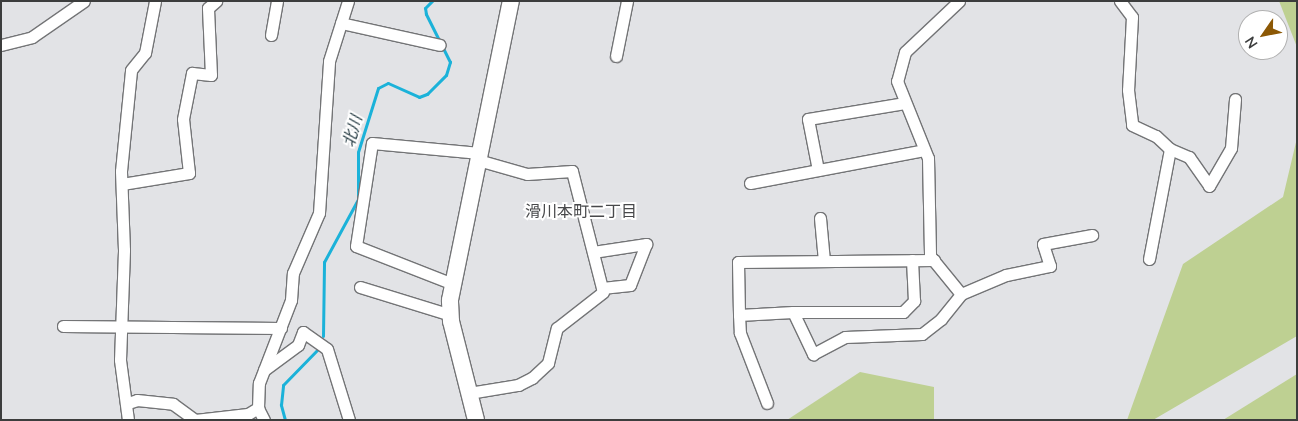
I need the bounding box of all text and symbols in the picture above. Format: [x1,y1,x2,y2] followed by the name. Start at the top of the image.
[1238,10,1288,60] north arrow
[1241,33,1262,52] text: N
[338,113,366,149] water label: 北川
[525,201,637,221] district label: 滑川本町二丁目

